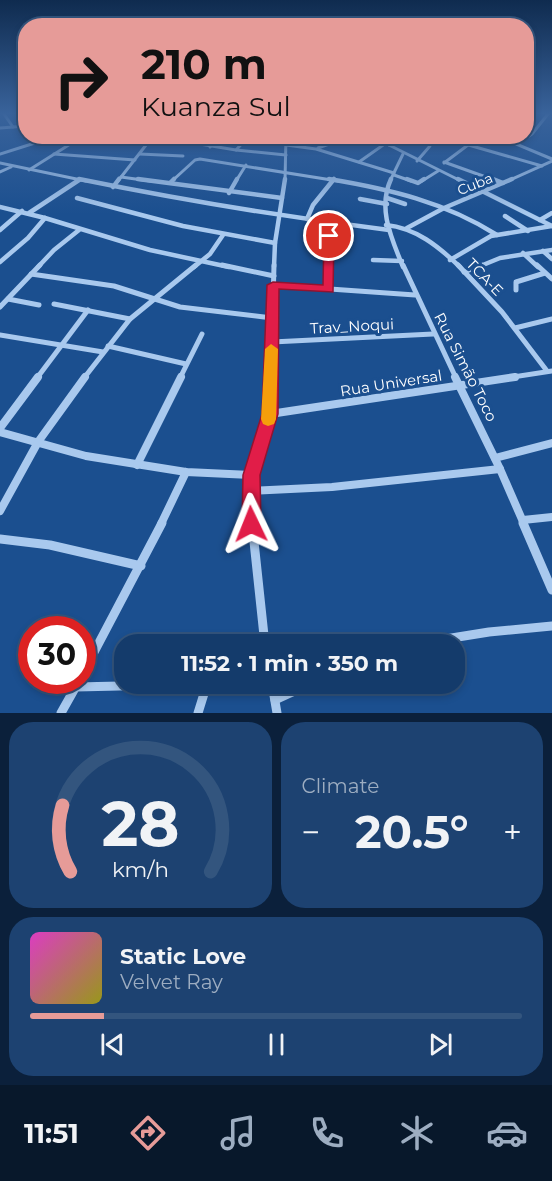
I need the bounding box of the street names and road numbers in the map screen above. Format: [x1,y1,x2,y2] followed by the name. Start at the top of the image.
[455,169,495,199] street label: Cuba
[462,254,508,300] street label: TCA-E
[430,309,502,425] street label: Rua Simão Toco
[309,314,395,338] street label: Trav_Noqui
[339,366,443,400] street label: Rua Universal

